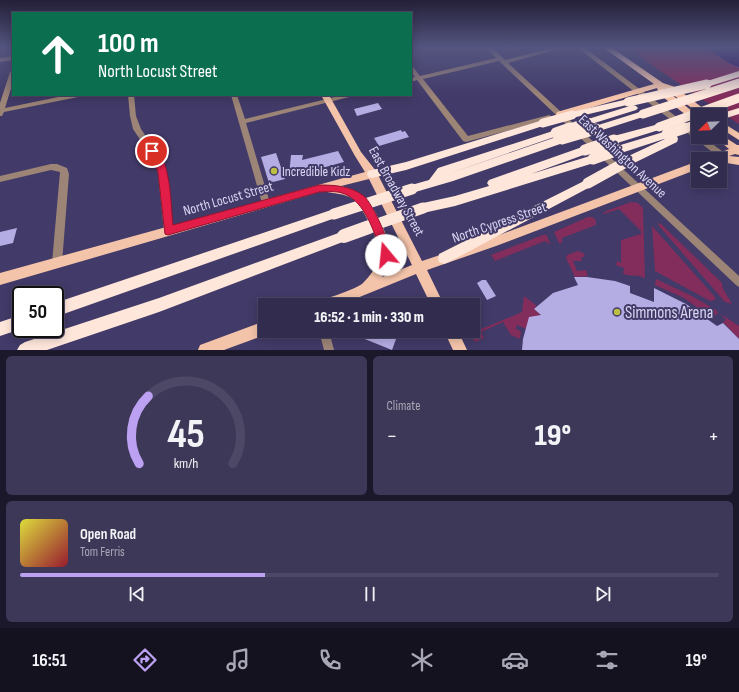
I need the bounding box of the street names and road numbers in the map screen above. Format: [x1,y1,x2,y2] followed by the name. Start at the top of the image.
[575,111,670,202] street label: East Washington Avenue
[365,144,428,239] street label: East Broadway Street
[181,177,275,219] street label: North Locust Street
[450,198,549,247] street label: North Cypress Street

